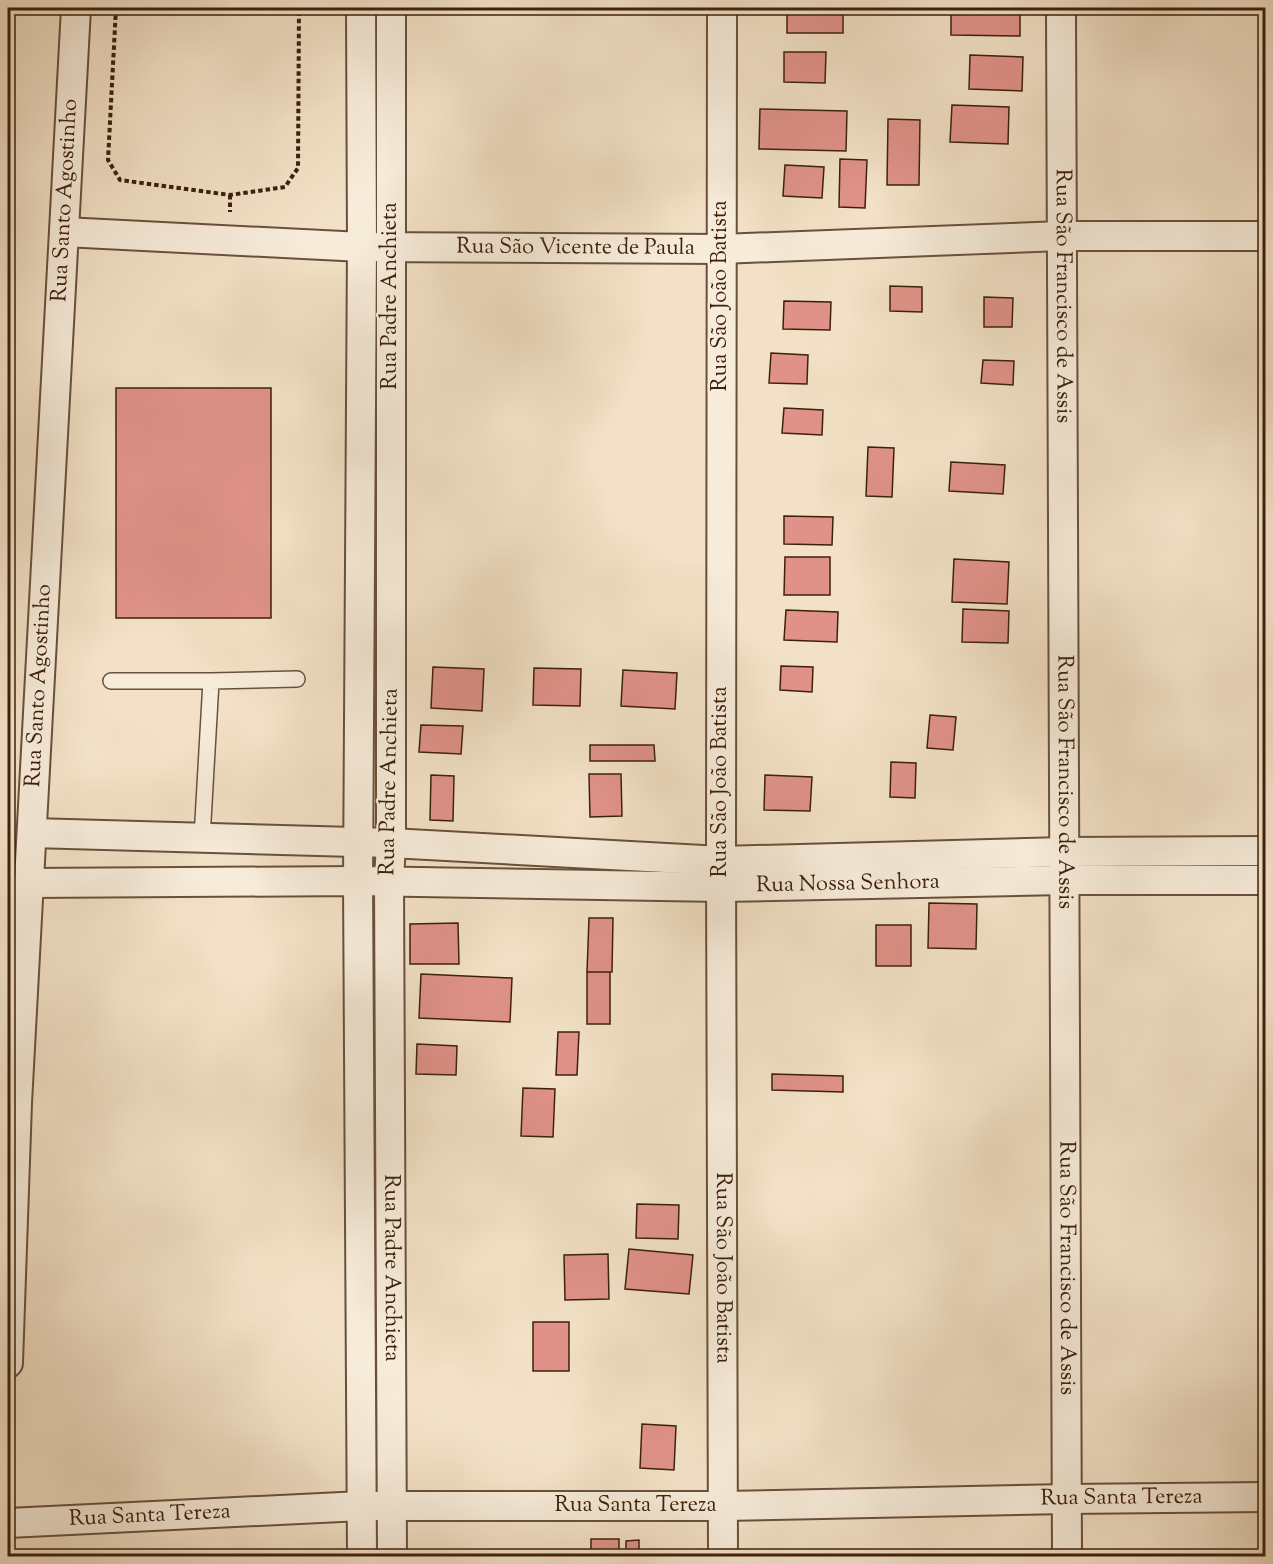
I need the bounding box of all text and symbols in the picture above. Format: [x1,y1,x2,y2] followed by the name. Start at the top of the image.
[44,98,87,303] street label: Rua Santo Agostinho
[1046,169,1079,423] street label: Rua São Francisco de Assis
[705,200,737,392] street label: Rua São João Batista
[375,202,407,390] street label: Rua Padre Anchieta
[456,232,695,265] street label: Rua São Vicente de Paula
[18,583,61,788] street label: Rua Santo Agostinho
[1048,655,1080,909] street label: Rua São Francisco de Assis
[705,686,737,878] street label: Rua São João Batista
[372,688,408,876] street label: Rua Padre Anchieta
[756,867,940,902] street label: Rua Nossa Senhora
[1049,1141,1082,1395] street label: Rua São Francisco de Assis
[706,1172,738,1364] street label: Rua São João Batista
[374,1174,407,1362] street label: Rua Padre Anchieta
[1040,1482,1203,1516] street label: Rua Santa Tereza
[555,1490,717,1522] street label: Rua Santa Tereza
[68,1496,231,1536] street label: Rua Santa Tereza

